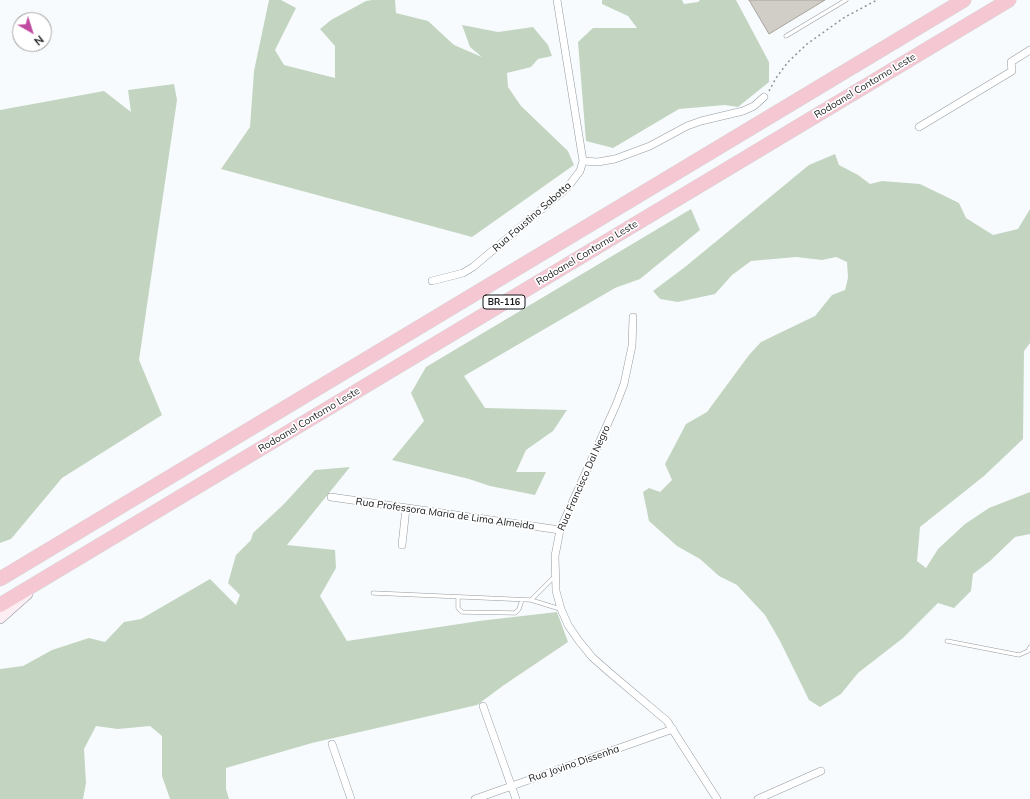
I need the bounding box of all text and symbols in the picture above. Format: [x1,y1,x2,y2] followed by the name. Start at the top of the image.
[12,12,52,52] north arrow
[31,32,47,49] text: N
[812,51,918,121] street label: Rodoanel Contorno Leste
[490,180,574,254] street label: Rua Faustino Sabotta
[534,218,640,288] street label: Rodoanel Contorno Leste
[483,295,525,309] road number: BR-116
[256,385,362,455] street label: Rodoanel Contorno Leste
[555,423,613,533] street label: Rua Francisco Dal Negro
[355,496,535,532] street label: Rua Professora Maria de Lima Almeida
[527,743,621,785] street label: Rua Jovino Dissenha

